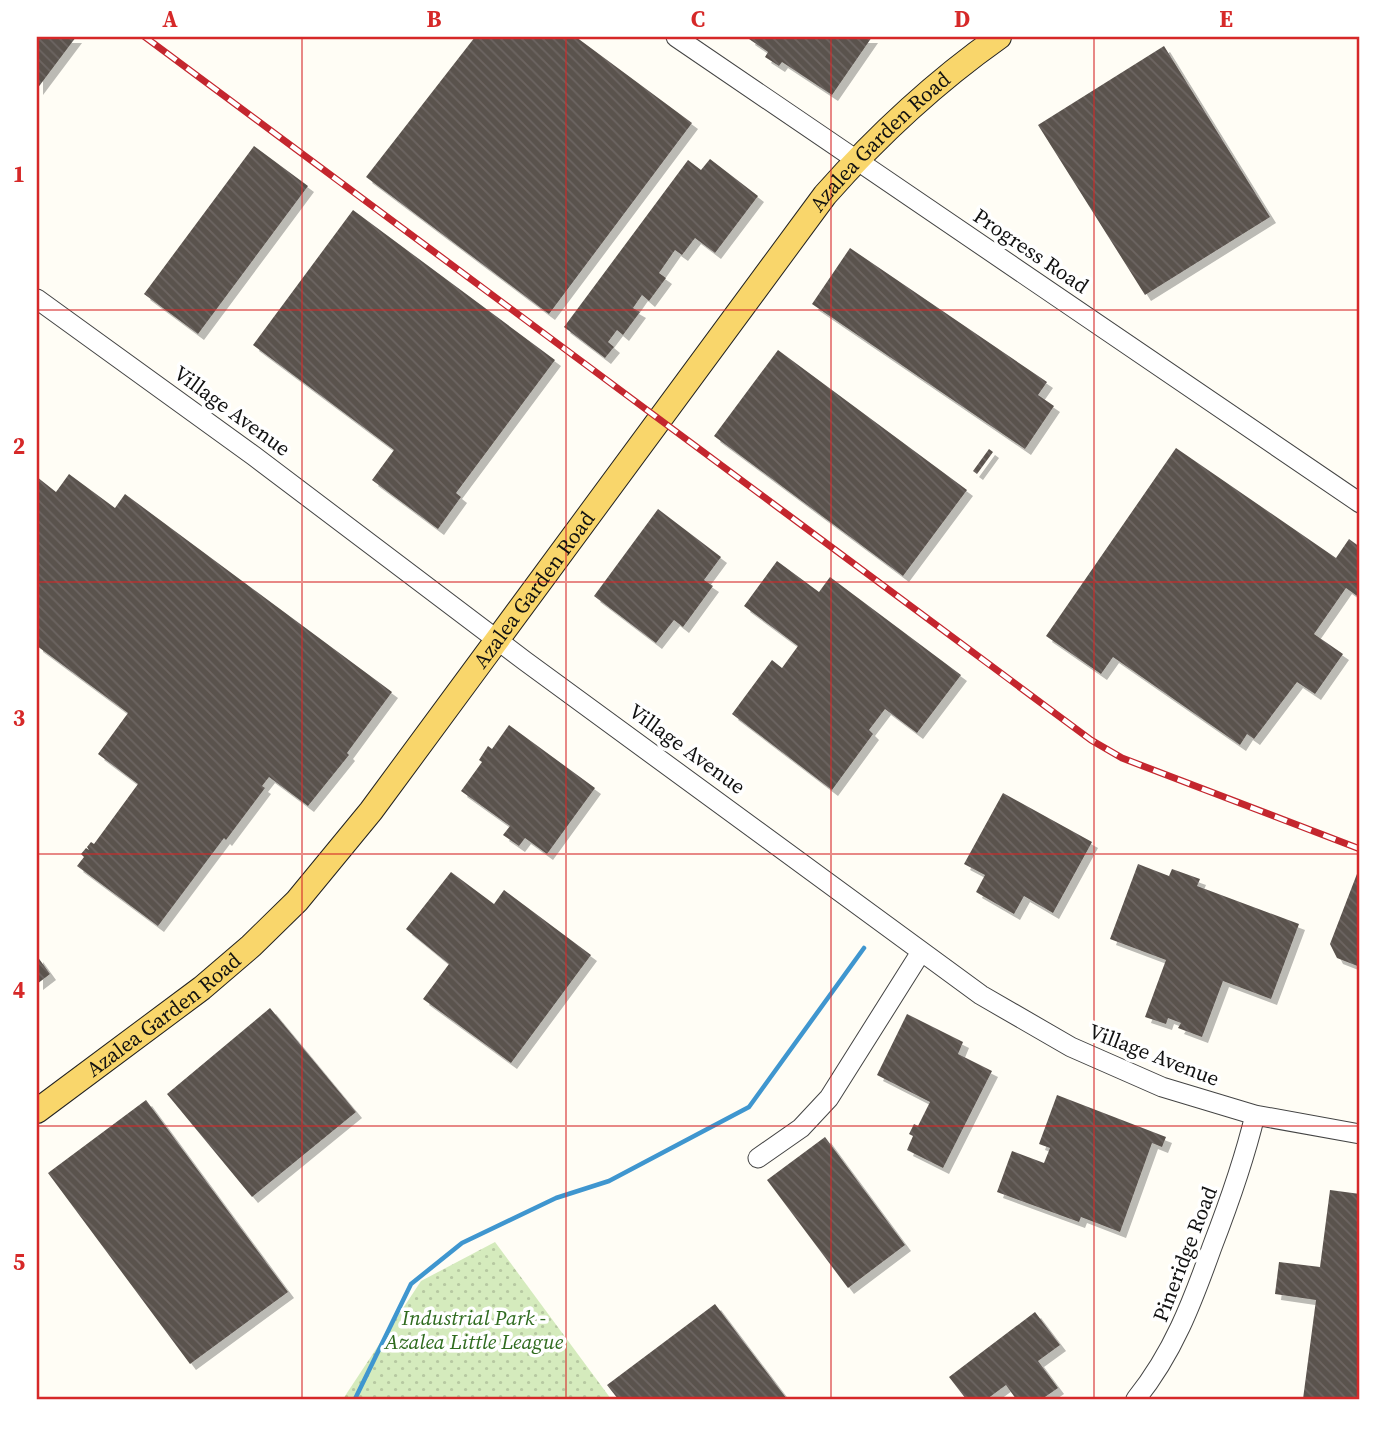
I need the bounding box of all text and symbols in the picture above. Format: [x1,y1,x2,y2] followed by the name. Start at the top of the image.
[162,3,178,35] text: A
[427,3,442,35] text: B
[691,3,705,35] text: C
[954,3,970,35] text: D
[1219,3,1233,35] text: E
[803,65,956,217] street label: Azalea Garden Road
[13,158,25,190] text: 1
[968,201,1095,300] street label: Progress Road
[168,358,297,463] street label: Village Avenue
[13,430,25,462] text: 2
[466,505,601,674] street label: Azalea Garden Road
[623,696,752,801] street label: Village Avenue
[13,702,25,734] text: 3
[80,946,247,1083] street label: Azalea Garden Road
[13,974,25,1006] text: 4
[1085,1016,1224,1093] street label: Village Avenue
[1145,1182,1224,1326] street label: Pineridge Road
[13,1246,25,1278] text: 5
[384,1303,564,1356] park label: Industrial Park - Azalea Little League

